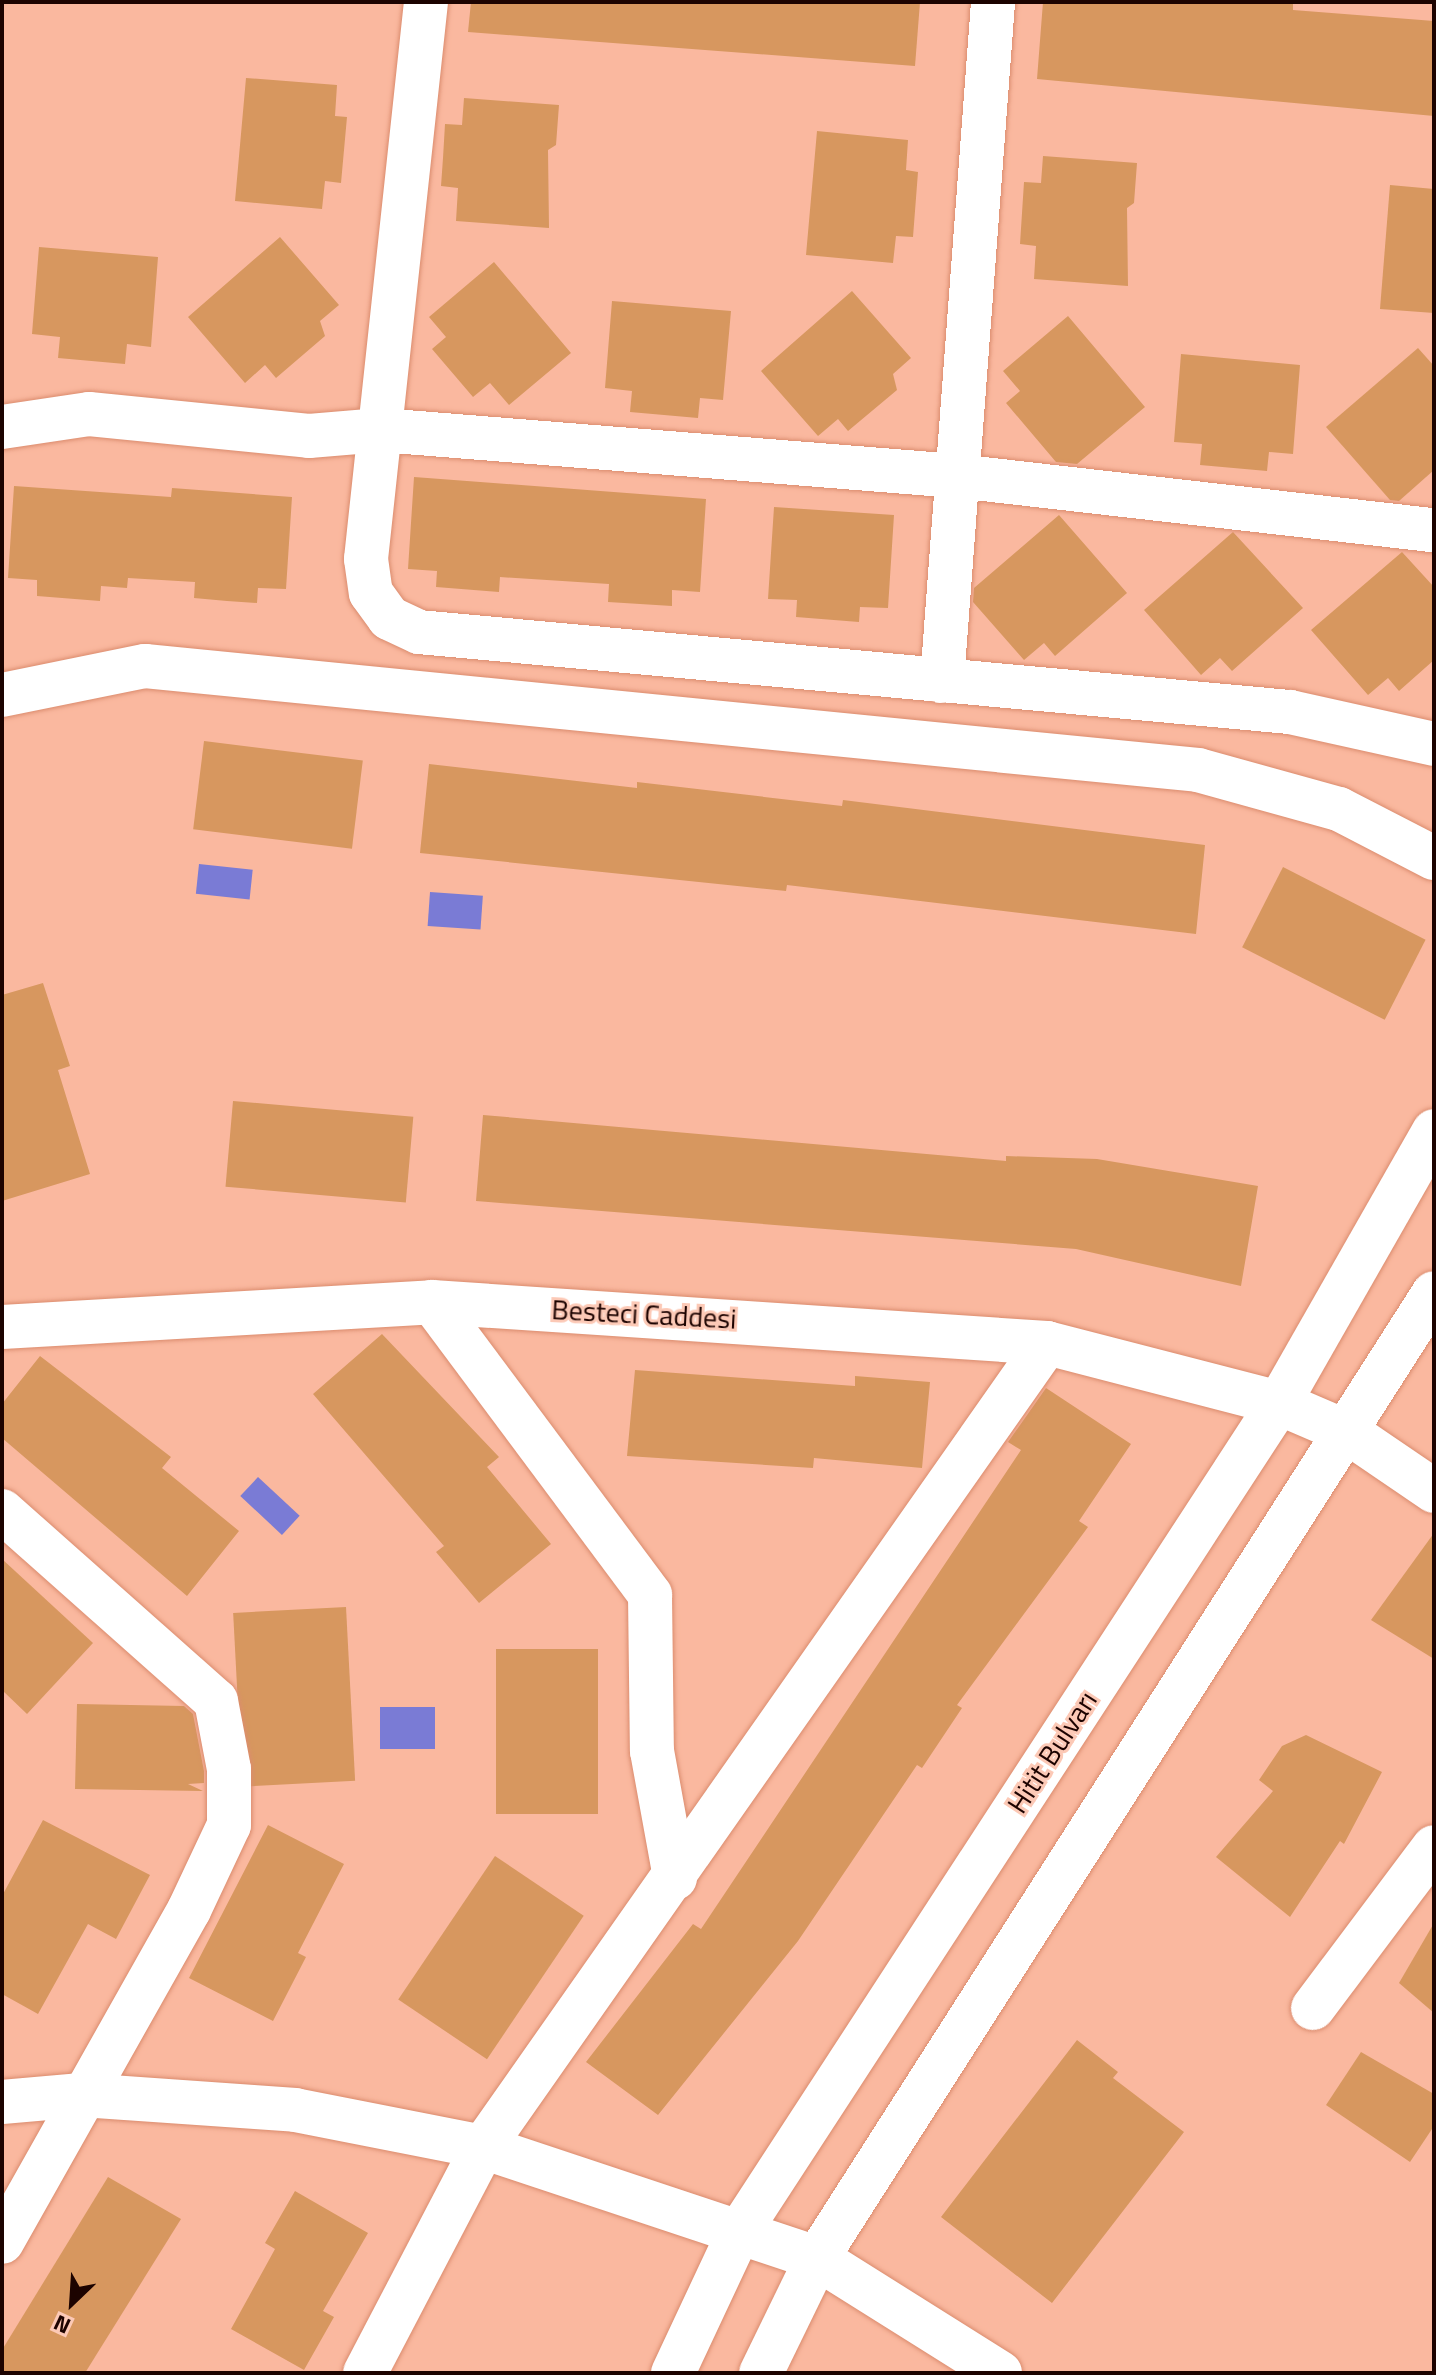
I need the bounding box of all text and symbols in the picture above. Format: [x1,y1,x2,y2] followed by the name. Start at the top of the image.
[551,1292,737,1336] street label: Besteci Caddesi
[1000,1685,1104,1819] street label: Hitit Bulvarı
[32,2263,112,2343] north arrow
[48,2306,76,2343] text: N

